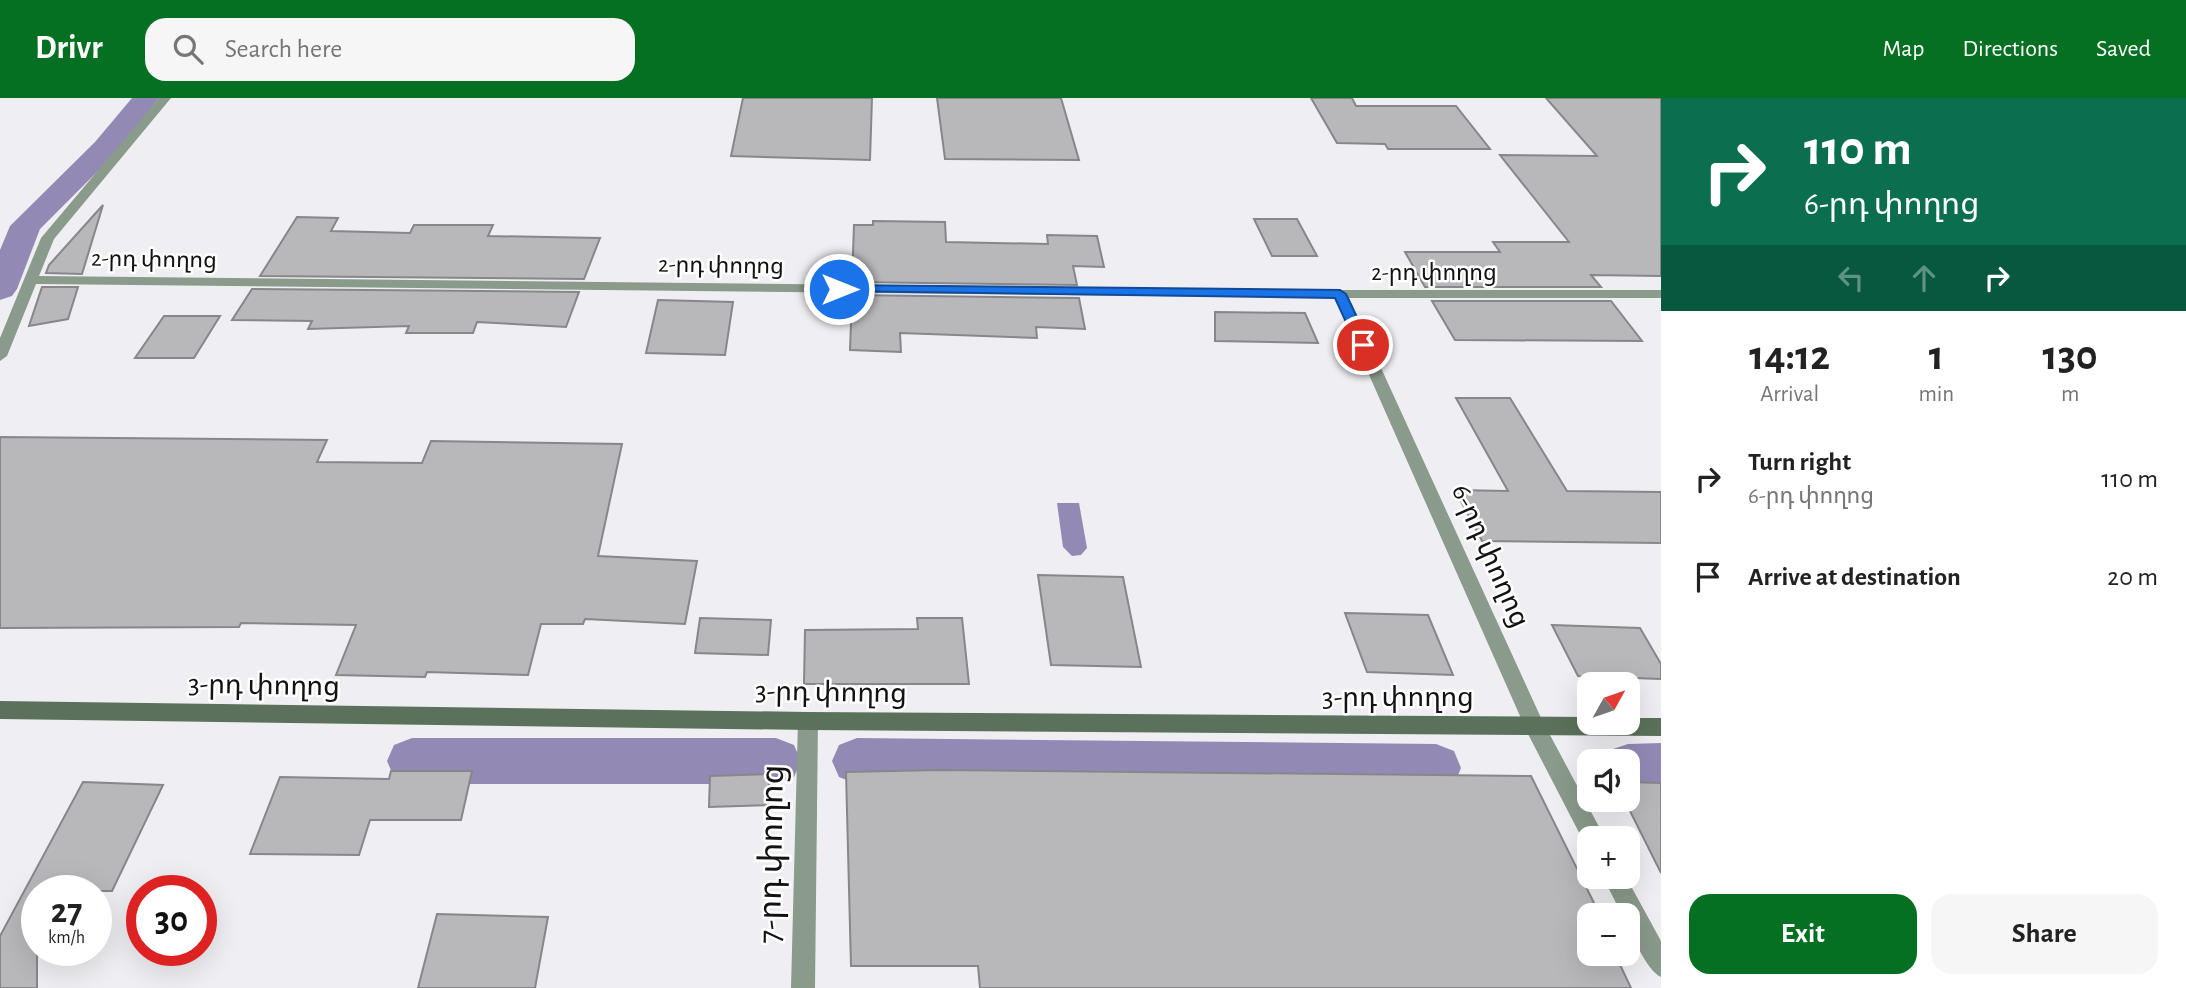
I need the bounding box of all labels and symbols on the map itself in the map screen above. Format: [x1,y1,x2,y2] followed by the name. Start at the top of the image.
[91,247,217,274] street label: 2-րդ փողոց
[802,252,876,326] position arrow
[658,253,784,280] street label: 2-րդ փողոց
[1371,262,1497,286] street label: 2-րդ փողոց
[1333,315,1393,375] pin
[1445,480,1534,632] street label: 6-րդ փողոց
[188,671,340,702] street label: 3-րդ փողոց
[1577,672,1640,735] north arrow
[755,678,907,709] street label: 3-րդ փողոց
[1322,684,1474,713] street label: 3-րդ փողոց
[754,764,791,944] street label: 7-րդ փողոց
[126,875,217,966] speed limit sign: 30

